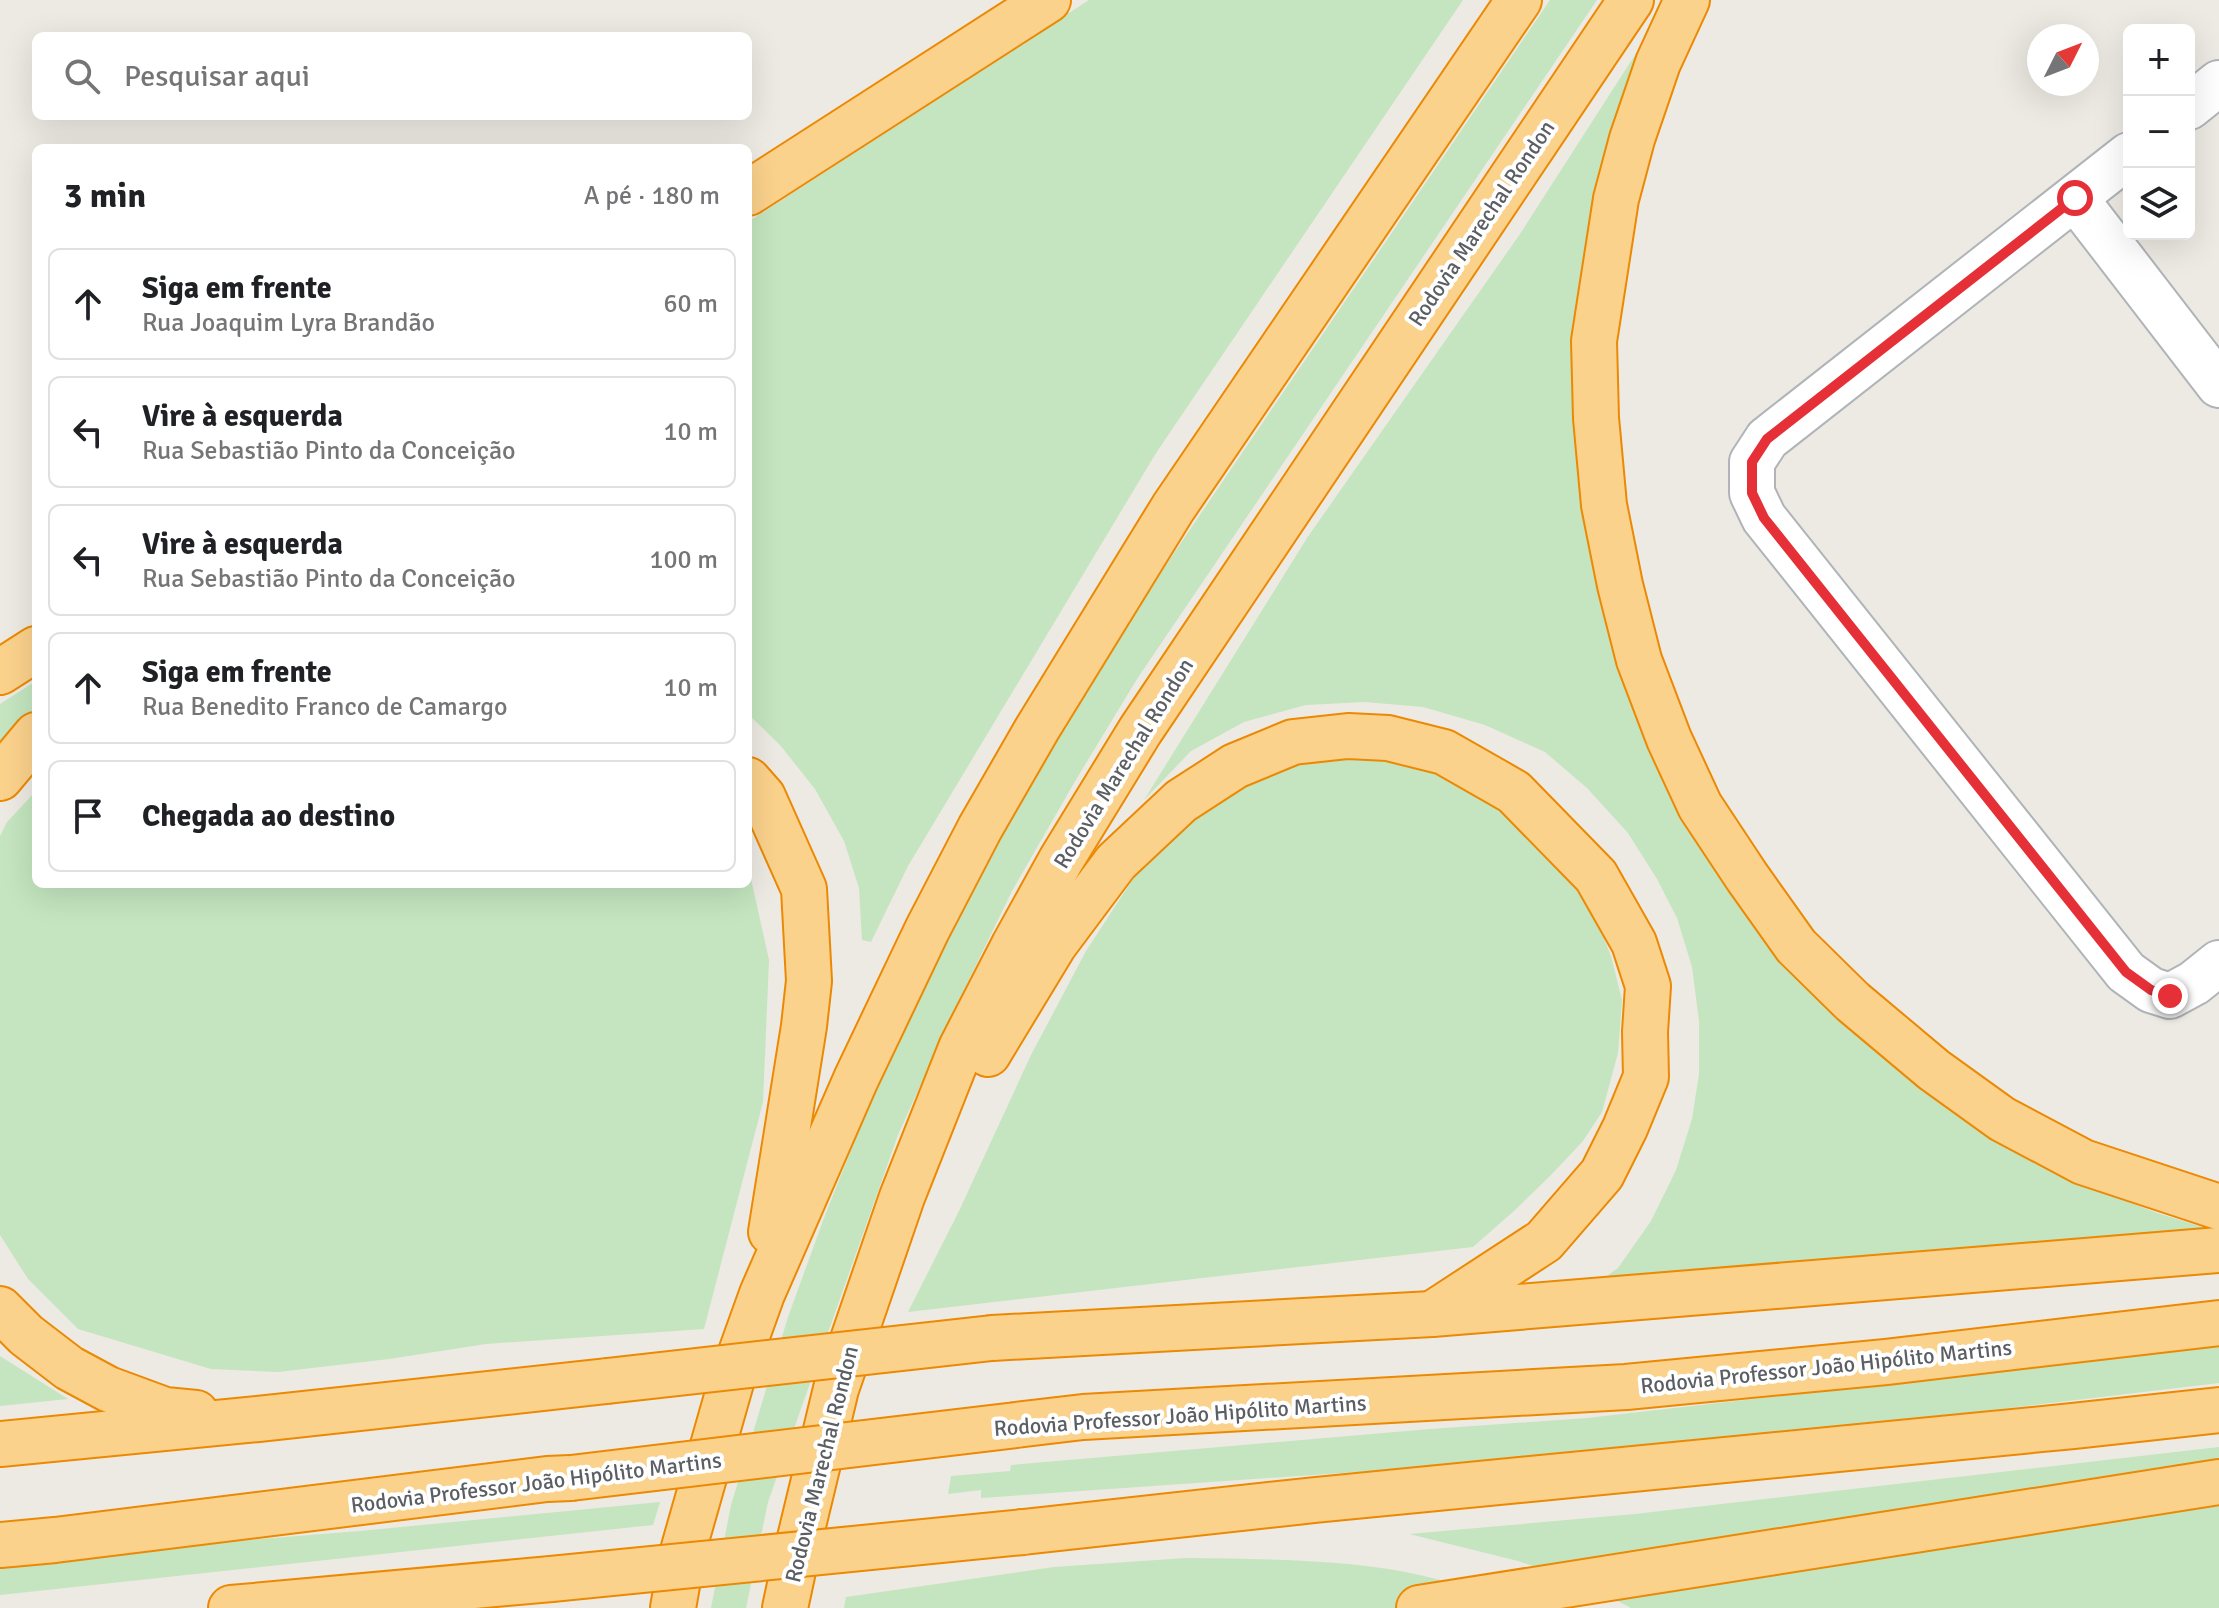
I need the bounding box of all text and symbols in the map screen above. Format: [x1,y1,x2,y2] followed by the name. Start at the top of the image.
[2027,24,2099,96] north arrow
[2123,24,2195,240] map controls
[2123,24,2195,96] button: +
[32,32,752,120] search box
[60,54,104,98] icon: search
[124,58,310,95] text: Pesquisar aqui
[2123,96,2195,168] button: −
[1402,115,1560,331] street label: Rodovia Marechal Rondon
[2123,168,2195,240] button: layers
[64,175,146,217] text: 3 min
[584,180,720,212] text: A pé · 180 m
[2057,180,2093,216] route start
[142,270,332,307] text: Siga em frente
[66,282,110,326] icon: ahead
[663,288,718,320] text: 60 m
[142,307,435,339] text: Rua Joaquim Lyra Brandão
[142,398,343,435] text: Vire à esquerda
[66,410,110,454] icon: left
[663,416,718,448] text: 10 m
[142,435,516,467] text: Rua Sebastião Pinto da Conceição
[142,526,343,563] text: Vire à esquerda
[66,538,110,582] icon: left
[649,544,718,576] text: 100 m
[142,563,516,595] text: Rua Sebastião Pinto da Conceição
[1048,653,1199,873] street label: Rodovia Marechal Rondon
[142,654,332,691] text: Siga em frente
[66,666,110,710] icon: ahead
[663,672,718,704] text: 10 m
[142,691,508,723] text: Rua Benedito Franco de Camargo
[66,794,110,838] icon: arrive
[142,798,395,835] text: Chegada ao destino
[2152,978,2188,1014] route end
[1639,1334,2013,1399] street label: Rodovia Professor João Hipólito Martins
[779,1343,864,1585] street label: Rodovia Marechal Rondon
[993,1389,1367,1442] street label: Rodovia Professor João Hipólito Martins
[349,1446,723,1519] street label: Rodovia Professor João Hipólito Martins

